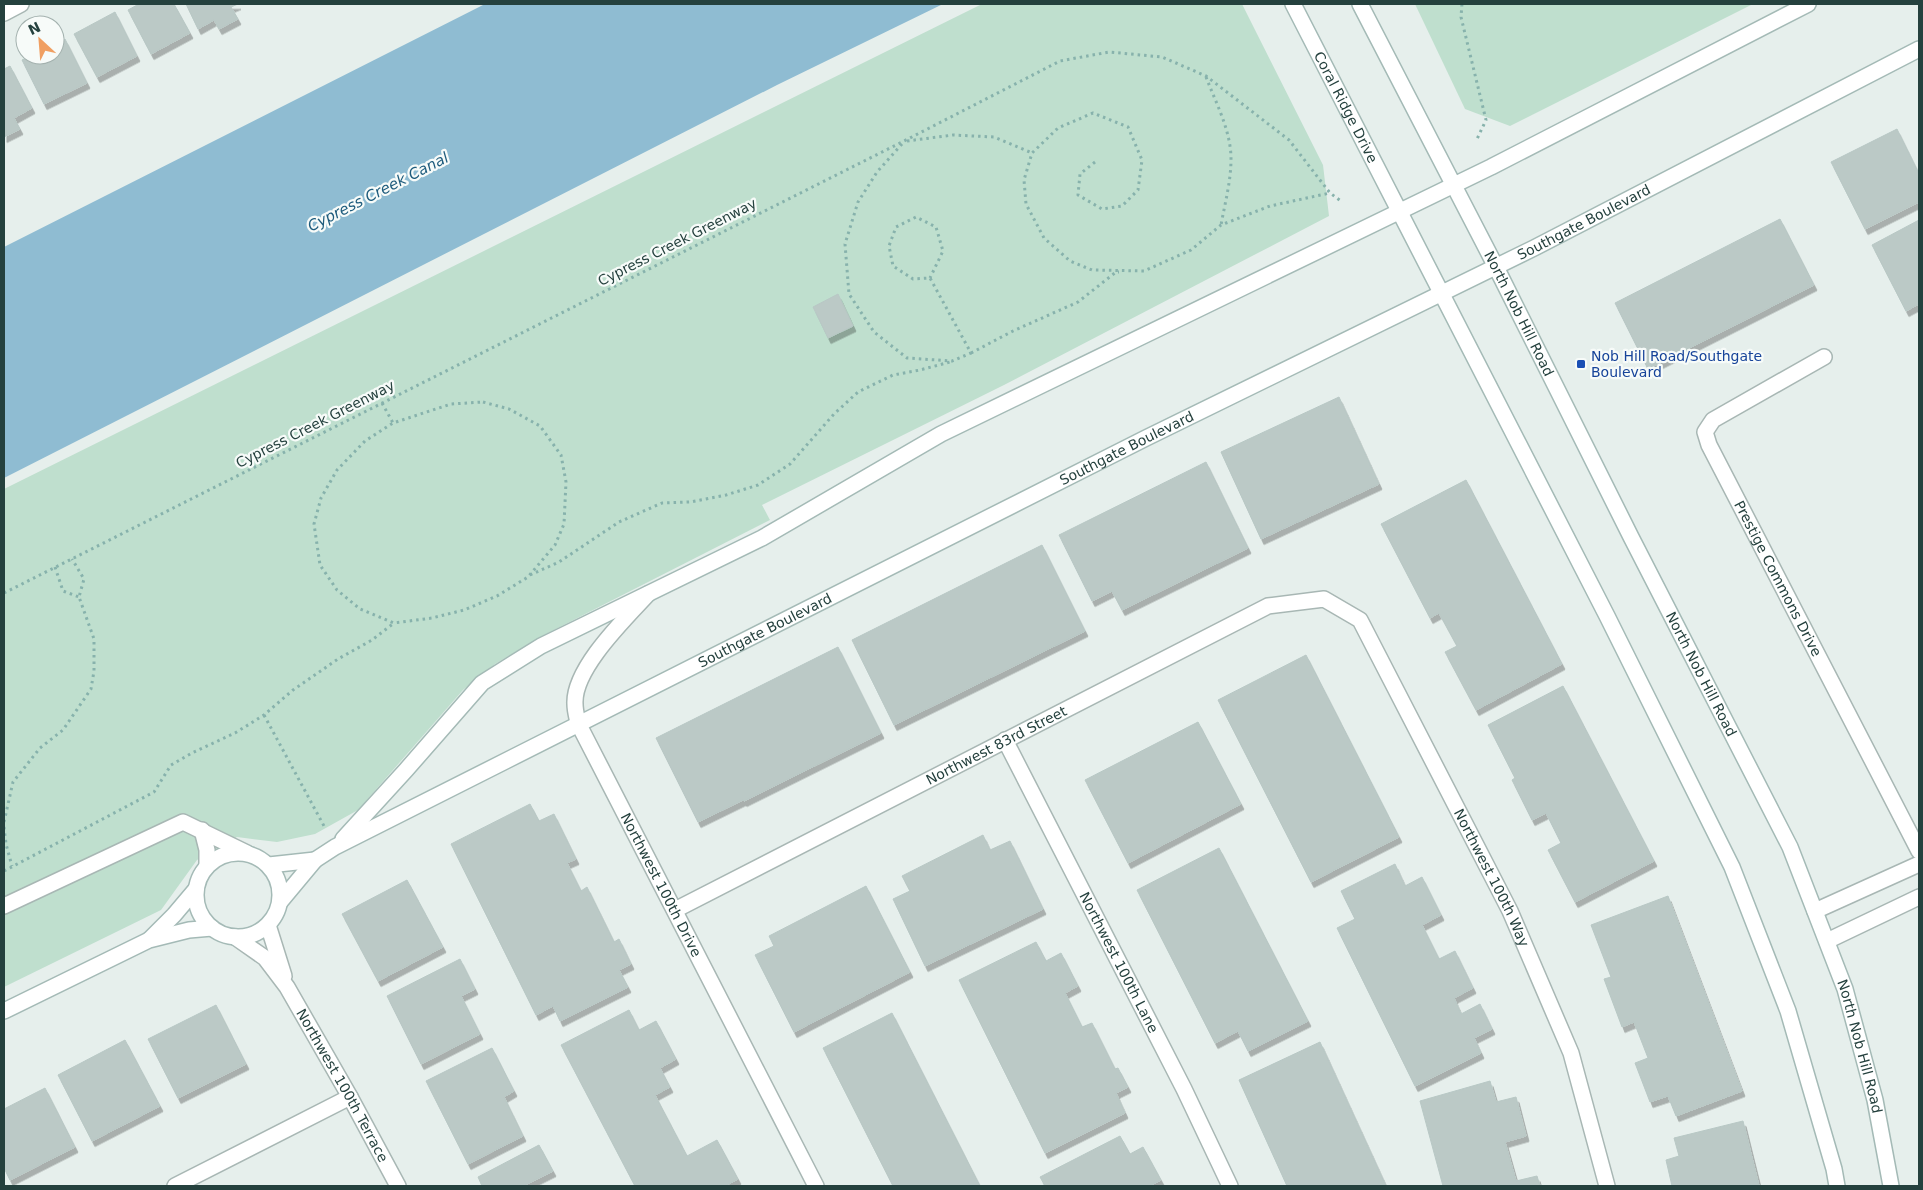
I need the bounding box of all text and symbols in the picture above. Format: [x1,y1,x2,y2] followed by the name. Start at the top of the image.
[15,15,65,65] north arrow
[26,19,43,38] text: N
[1311,49,1381,166] street label: Coral Ridge Drive
[305,148,452,235] water label: Cypress Creek Canal
[1515,181,1653,263] street label: Southgate Boulevard
[595,195,759,289] street label: Cypress Creek Greenway
[1481,248,1557,379] street label: North Nob Hill Road
[1591,348,1762,380] place label: Nob Hill Road/Southgate Boulevard
[1575,358,1587,370] marker: Nob Hill Road/Southgate Boulevard
[233,377,397,471] street label: Cypress Creek Greenway
[1057,408,1196,488] street label: Southgate Boulevard
[1731,498,1825,659] street label: Prestige Commons Drive
[695,590,834,671] street label: Southgate Boulevard
[1663,609,1740,739] street label: North Nob Hill Road
[923,702,1070,788] street label: Northwest 83rd Street
[1451,806,1532,949] street label: Northwest 100th Way
[618,810,705,959] street label: Northwest 100th Drive
[1076,889,1162,1036] street label: Northwest 100th Lane
[1834,977,1885,1115] street label: North Nob Hill Road
[293,1006,392,1165] street label: Northwest 100th Terrace

